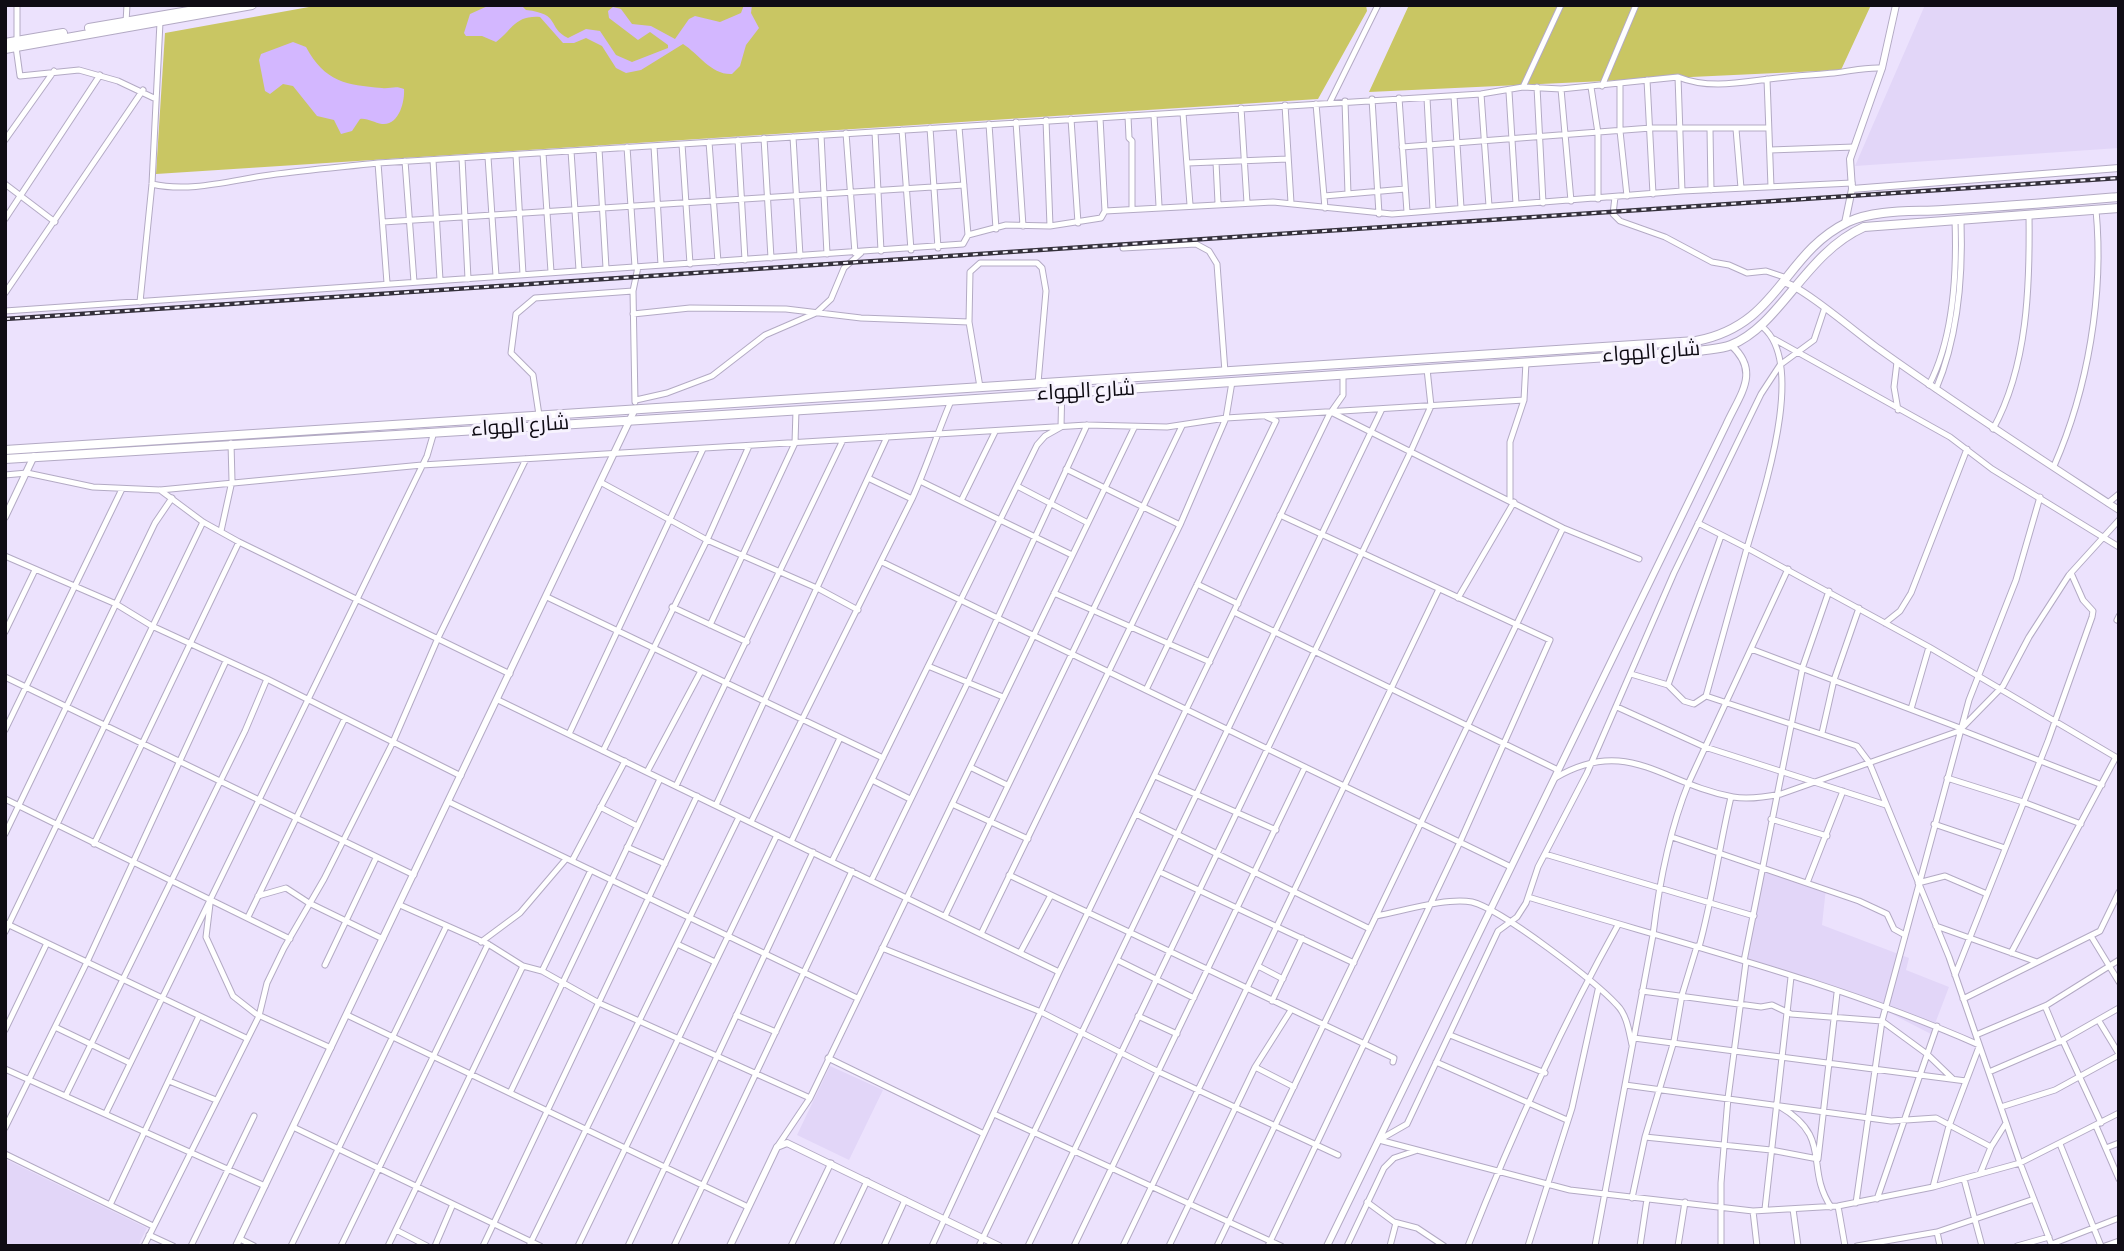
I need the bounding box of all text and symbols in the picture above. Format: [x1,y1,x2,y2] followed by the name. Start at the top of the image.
[1601,337,1701,369] street label: شارع الهواء
[1036,377,1136,407] street label: شارع الهواء
[470,411,570,443] street label: شارع الهواء

